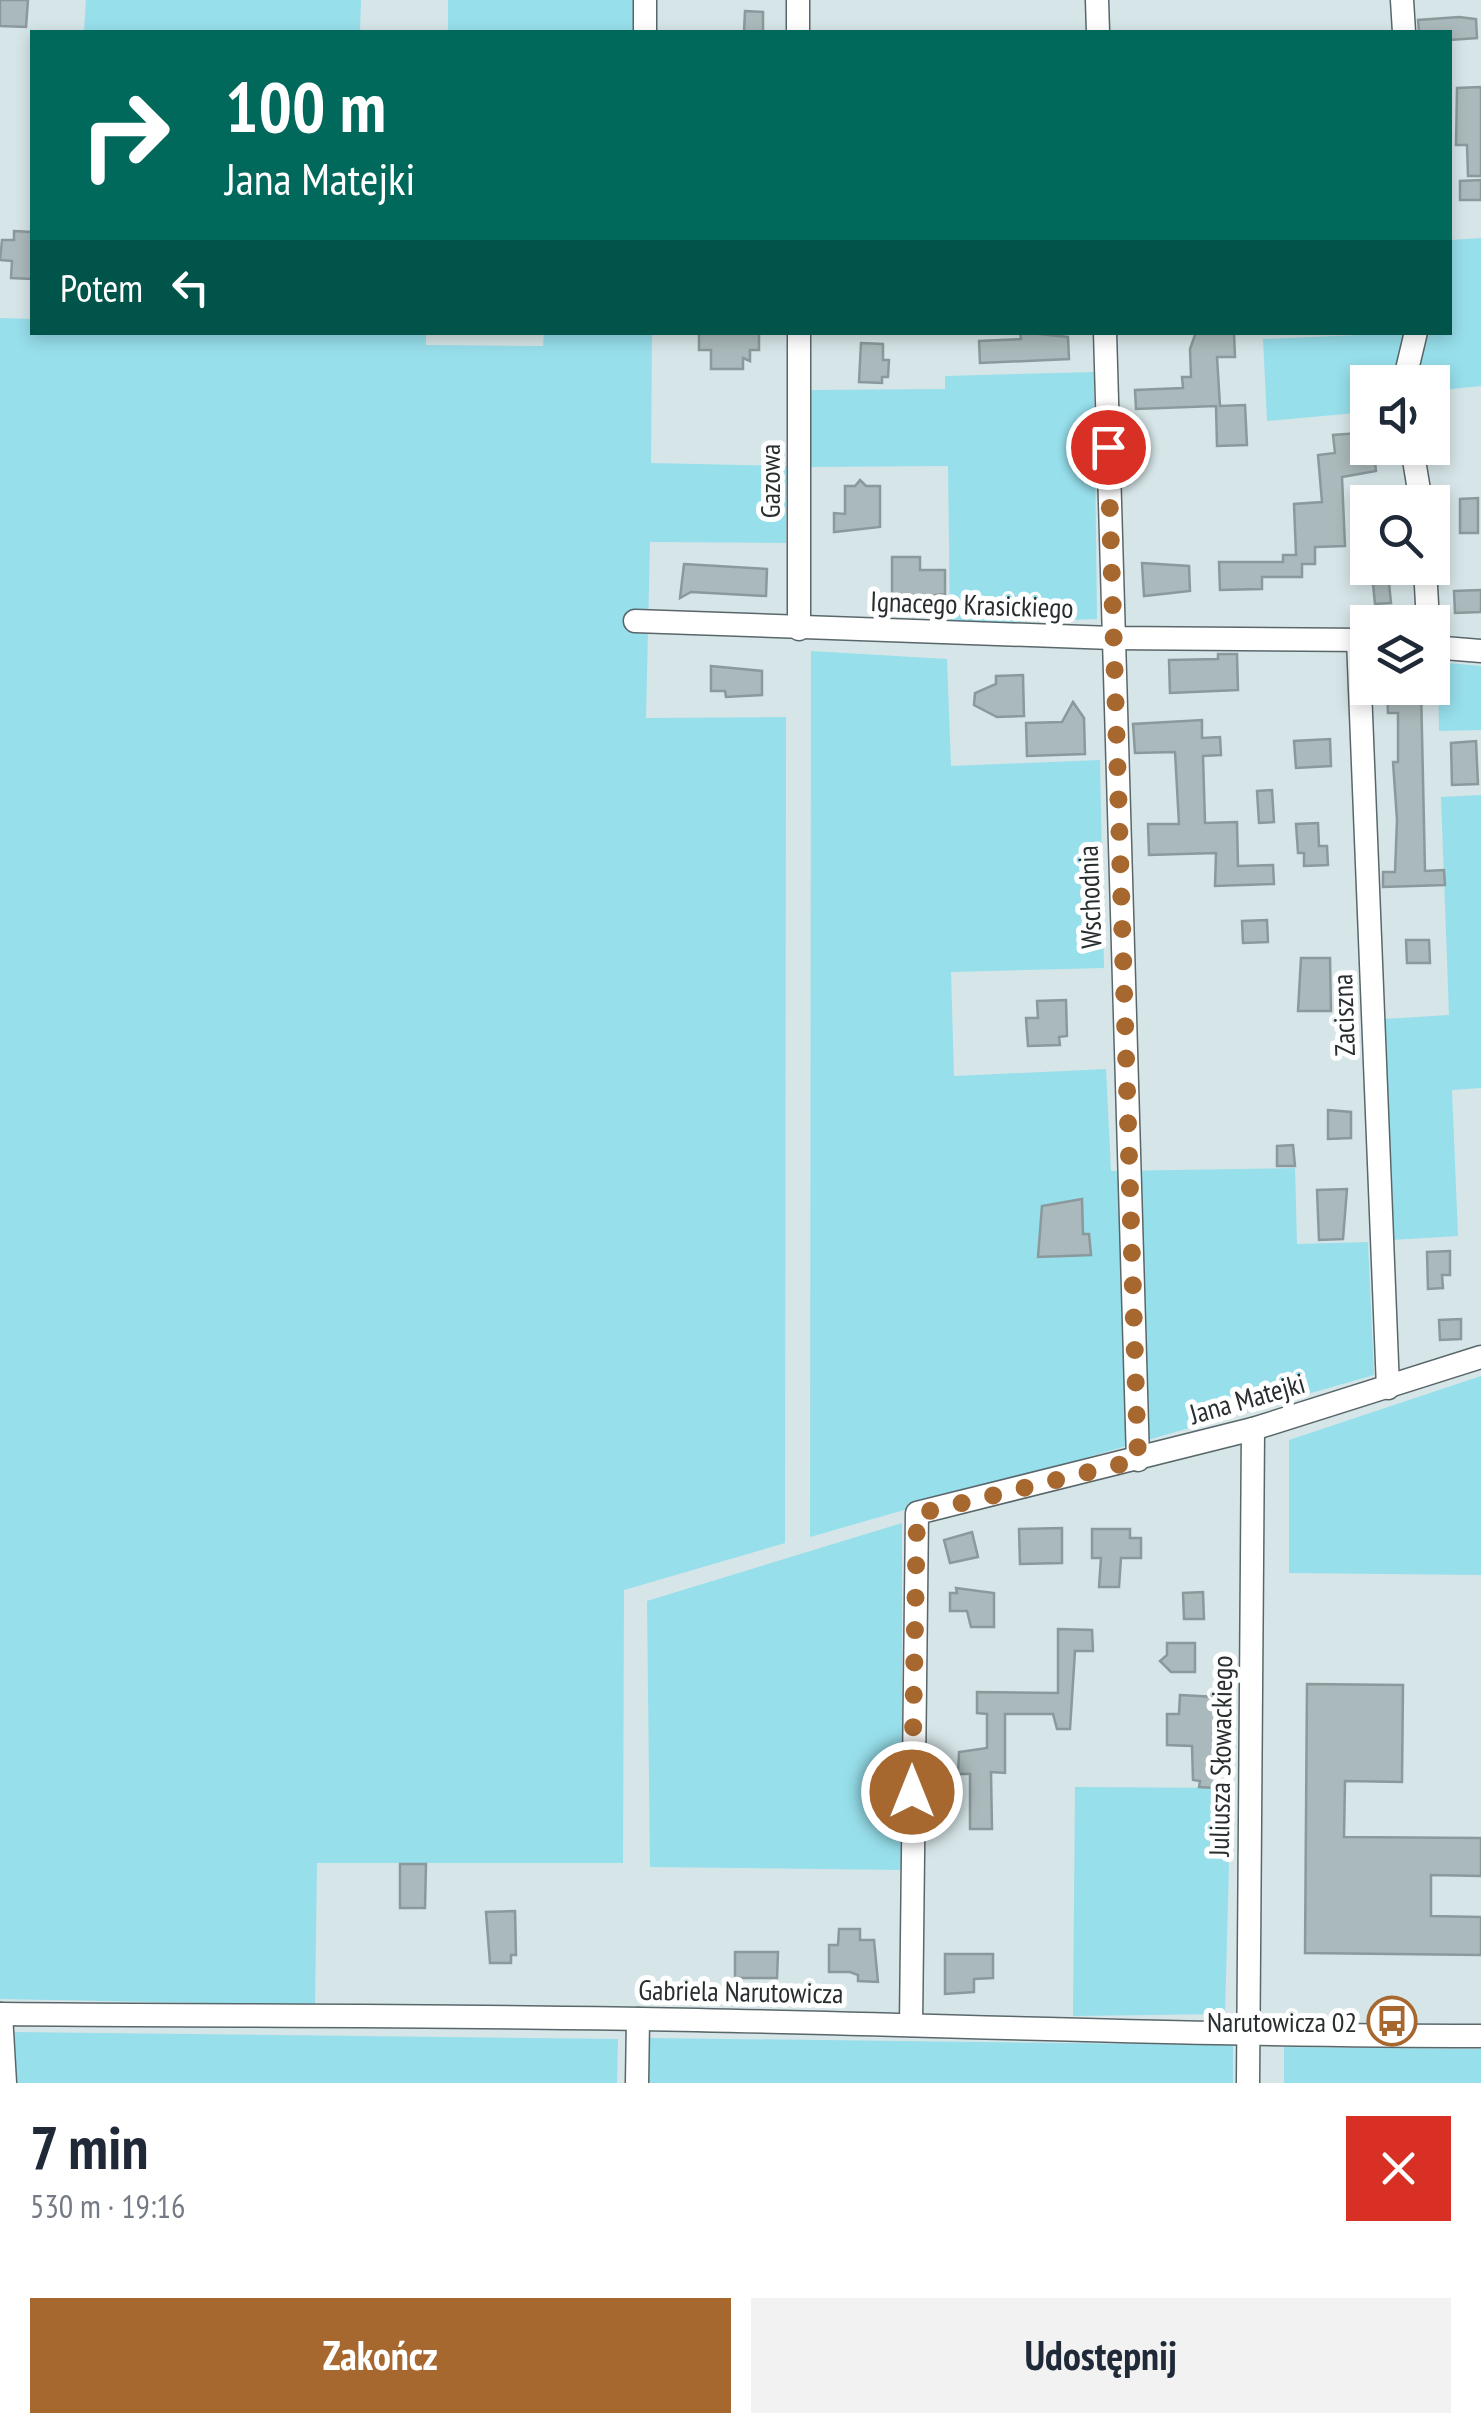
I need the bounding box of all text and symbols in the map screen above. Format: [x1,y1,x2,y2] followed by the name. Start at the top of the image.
[225,61,386,151] text: 100 m
[60,70,190,200] icon: right
[225,149,415,207] text: Jana Matejki
[163,260,218,315] icon: left
[60,263,143,312] text: Potem
[1350,365,1450,705] map controls
[1350,365,1450,465] button: sound
[1066,405,1151,490] pin
[1081,420,1136,475] icon: arrive
[751,444,788,518] street label: Gazowa
[1350,485,1450,585] button: search
[870,582,1074,626] street label: Ignacego Krasickiego
[1350,605,1450,705] button: layers
[1069,845,1109,949] street label: Wschodnia
[1323,973,1363,1057] street label: Zaciszna
[1184,1364,1309,1432] street label: Jana Matejki
[1200,1655,1240,1858] street label: Juliusza Słowackiego
[860,1740,964,1844] position arrow
[638,1971,844,2011] street label: Gabriela Narutowicza
[1366,1995,1418,2047] bus stop icon: Narutowicza 02
[1207,2003,1357,2040] place label: Narutowicza 02
[30,2108,149,2186] text: 7 min
[1346,2116,1451,2221] button: close
[30,2185,185,2227] text: 530 m · 19:16
[30,2298,731,2413] button: Zakończ
[751,2298,1451,2413] button: Udostępnij

